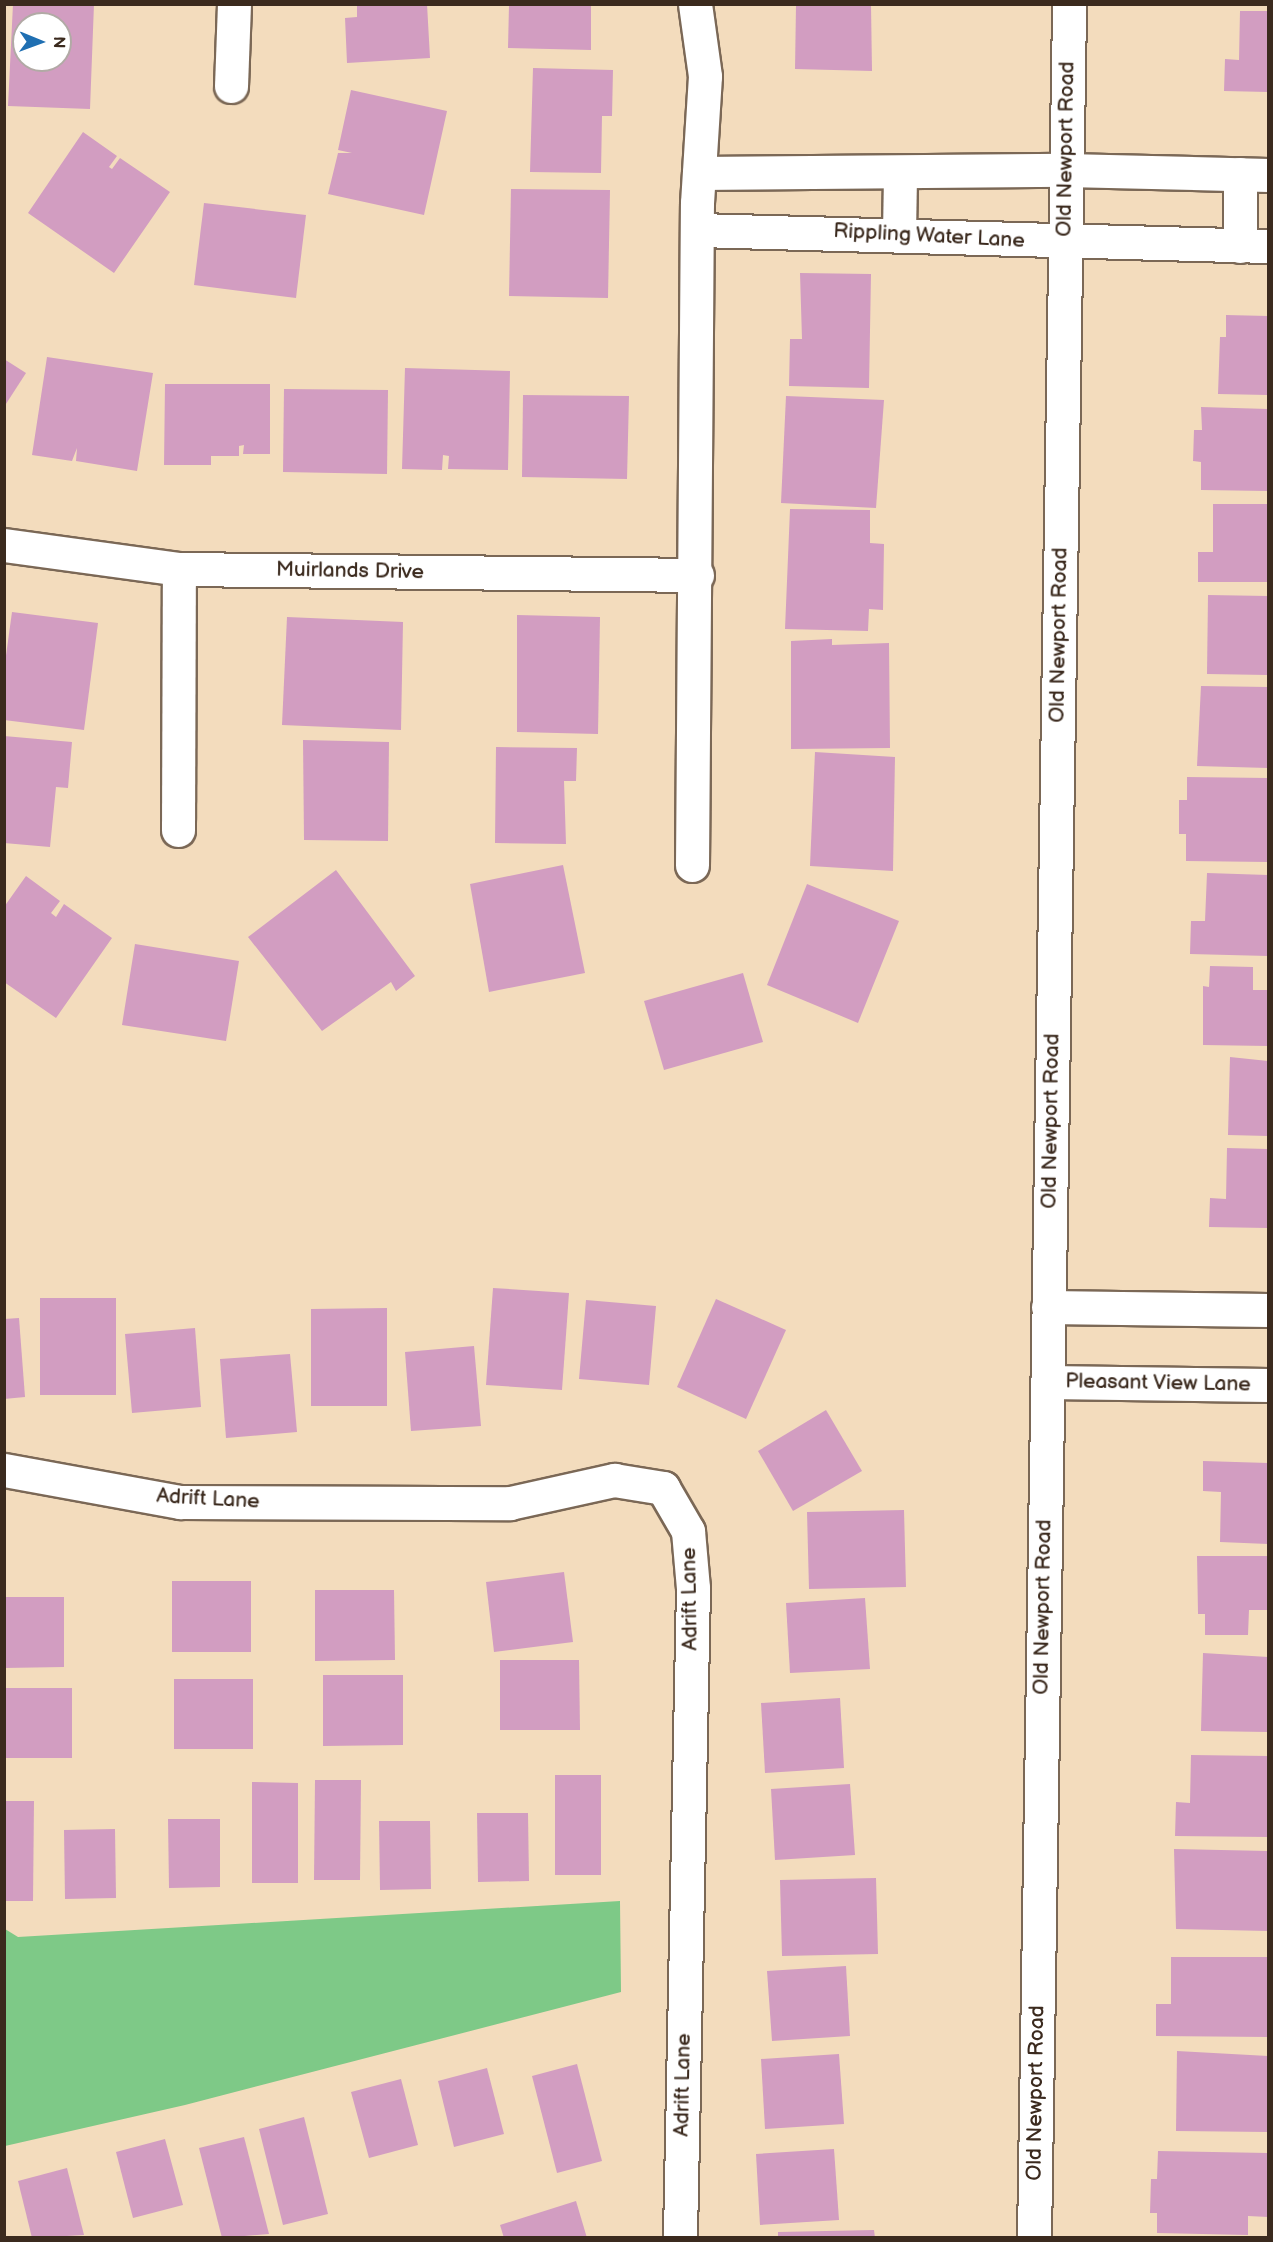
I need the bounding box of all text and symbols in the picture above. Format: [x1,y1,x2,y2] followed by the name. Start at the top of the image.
[12,12,72,72] north arrow
[49,36,68,48] text: N
[1052,61,1080,237] street label: Old Newport Road
[832,218,1026,254] street label: Rippling Water Lane
[1045,547,1073,723] street label: Old Newport Road
[276,557,424,585] street label: Muirlands Drive
[1037,1033,1065,1209] street label: Old Newport Road
[1065,1369,1251,1397] street label: Pleasant View Lane
[156,1484,260,1514] street label: Adrift Lane
[1029,1519,1057,1695] street label: Old Newport Road
[677,1547,703,1651] street label: Adrift Lane
[1022,2005,1050,2181] street label: Old Newport Road
[670,2033,696,2137] street label: Adrift Lane

